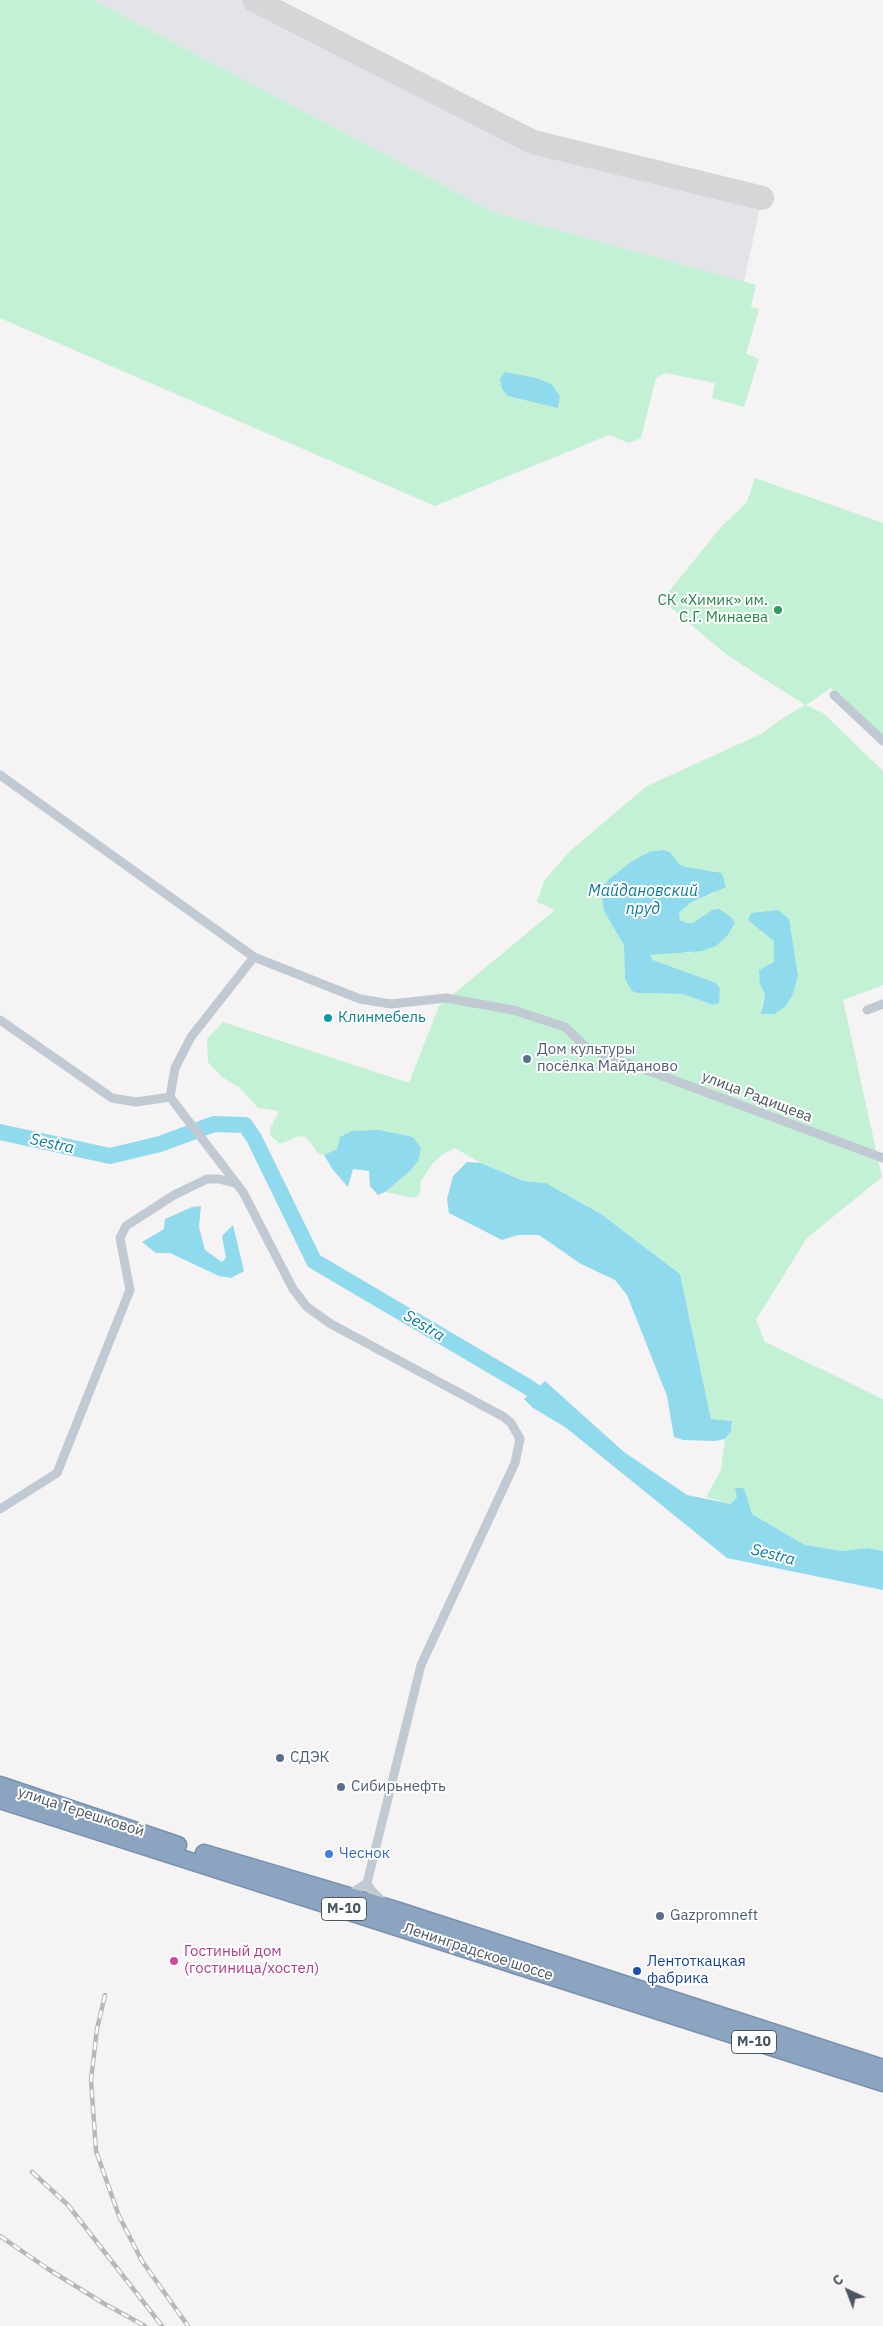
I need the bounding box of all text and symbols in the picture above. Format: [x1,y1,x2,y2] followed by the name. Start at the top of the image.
[657,592,768,627] place label: СК «Химик» им. С.Г. Минаева
[772,604,784,616] marker: СК «Химик» им. С.Г. Минаева
[588,881,698,919] water label: Майдановский пруд
[338,1009,426,1027] place label: Клинмебель
[322,1012,334,1024] marker: Клинмебель
[537,1041,678,1076] place label: Дом культуры посёлка Майданово
[521,1053,533,1065] marker: Дом культуры посёлка Майданово
[699,1068,815,1126] street label: улица Радищева
[28,1130,76,1158] water label: Sestra
[400,1306,448,1346] water label: Sestra
[749,1540,797,1570] water label: Sestra
[290,1749,330,1767] place label: СДЭК
[274,1752,286,1764] marker: СДЭК
[351,1778,446,1796] place label: Сибирьнефть
[335,1781,347,1793] marker: Сибирьнефть
[16,1783,146,1841] street label: улица Терешковой
[339,1845,390,1863] place label: Чеснок
[323,1848,335,1860] marker: Чеснок
[322,1898,366,1920] road number: М-10
[670,1907,758,1925] place label: Gazpromneft
[654,1910,666,1922] marker: Gazpromneft
[401,1919,555,1985] street label: Ленинградское шоссе
[184,1943,319,1978] place label: Гостиный дом (гостиница/хостел)
[647,1953,746,1988] place label: Лентоткацкая фабрика
[168,1955,180,1967] marker: Гостиный дом (гостиница/хостел)
[631,1965,643,1977] marker: Лентоткацкая фабрика
[732,2030,776,2054] road number: М-10
[823,2266,873,2316] north arrow
[828,2270,847,2290] text: С

